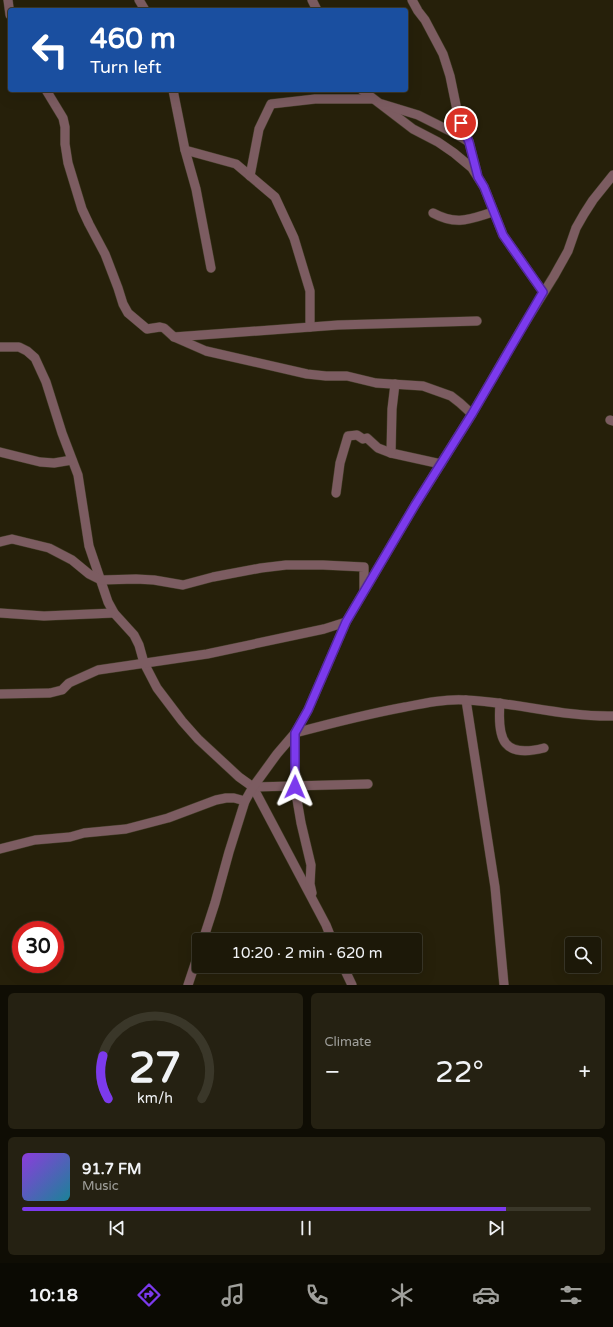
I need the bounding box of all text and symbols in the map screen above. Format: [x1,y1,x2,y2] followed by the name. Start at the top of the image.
[90,22,176,56] text: 460 m
[24,24,76,76] icon: left
[90,56,162,78] text: Turn left
[444,106,478,140] pin
[450,112,472,134] icon: arrive
[274,766,316,808] position arrow
[12,921,64,973] speed limit sign: 30
[565,937,601,973] map controls
[565,937,601,973] button: search
[232,944,382,962] text: 10:20 · 2 min · 620 m
[325,1034,371,1050] text: Climate
[129,1044,181,1094] text: 27
[435,1054,484,1091] text: 22°
[325,1059,340,1085] text: −
[579,1059,591,1085] text: +
[137,1090,173,1107] text: km/h
[82,1160,142,1178] text: 91.7 FM
[82,1178,119,1194] text: Music
[106,1217,128,1239] icon: previous
[295,1217,317,1239] icon: pause
[485,1217,507,1239] icon: next
[135,1281,163,1309] icon: directions
[219,1281,247,1309] icon: music
[303,1281,331,1309] icon: phone
[388,1281,416,1309] icon: climate
[472,1281,500,1309] icon: car
[557,1281,585,1309] icon: filters
[28,1284,78,1306] text: 10:18

